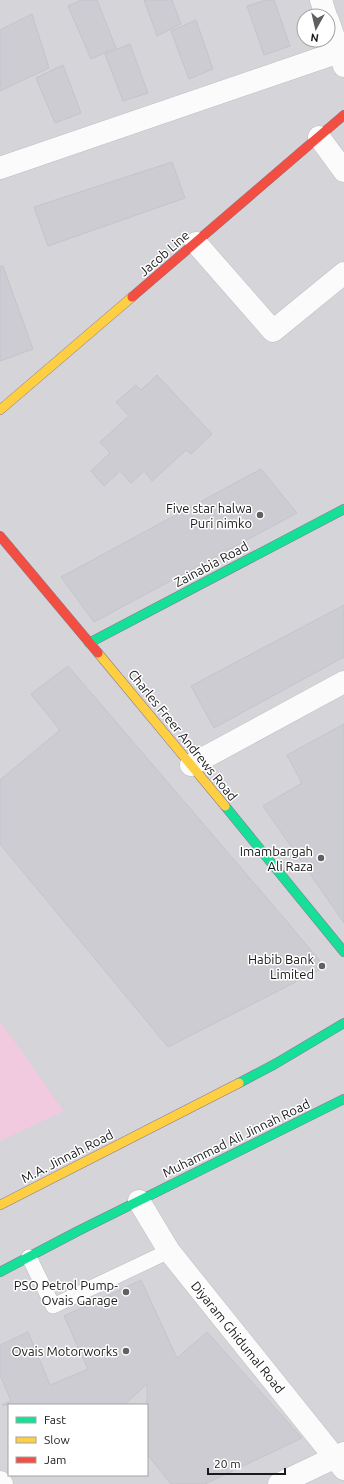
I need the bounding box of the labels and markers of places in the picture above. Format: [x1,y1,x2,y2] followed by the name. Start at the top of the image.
[166,501,252,530] place label: Five star halwa Puri nimko
[255,510,265,520] marker: Five star halwa Puri nimko
[240,844,313,873] place label: Imambargah Ali Raza
[316,853,326,863] marker: Imambargah Ali Raza
[248,952,314,981] place label: Habib Bank Limited
[317,961,327,971] marker: Habib Bank Limited
[14,1278,118,1307] place label: PSO Petrol Pump- Ovais Garage
[121,1287,131,1297] marker: PSO Petrol Pump- Ovais Garage
[12,1344,118,1358] place label: Ovais Motorworks
[121,1346,131,1356] marker: Ovais Motorworks

